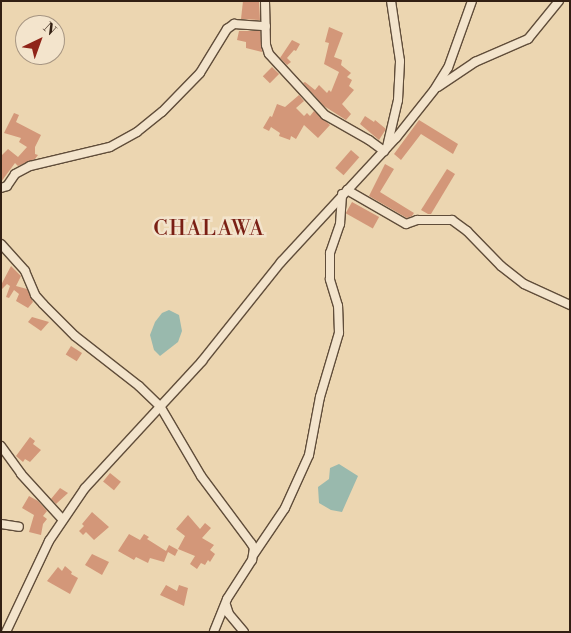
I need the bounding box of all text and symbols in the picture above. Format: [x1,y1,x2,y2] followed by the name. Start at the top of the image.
[15,15,65,65] north arrow
[39,19,60,40] text: N
[152,216,266,242] district label: CHALAWA

